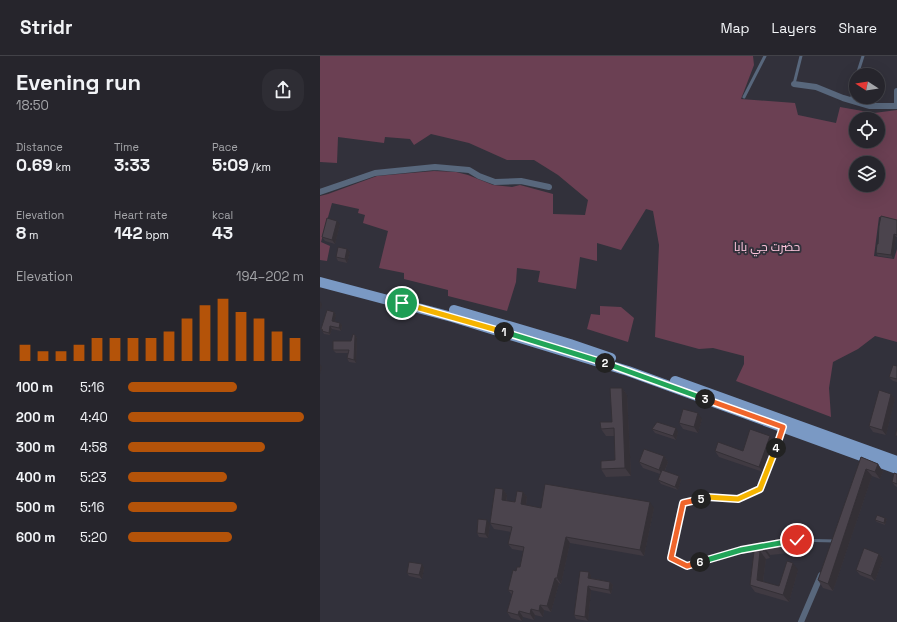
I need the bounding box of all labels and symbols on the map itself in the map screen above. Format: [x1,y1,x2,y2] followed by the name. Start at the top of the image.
[849,68,885,104] north arrow
[734,239,800,257] park label: حضرت جي بابا
[385,286,419,320] pin
[494,322,514,342] pin: 1
[595,353,615,373] pin: 2
[695,389,715,409] pin: 3
[766,438,786,458] pin: 4
[691,489,711,509] pin: 5
[780,523,814,557] pin
[690,552,710,572] pin: 6

